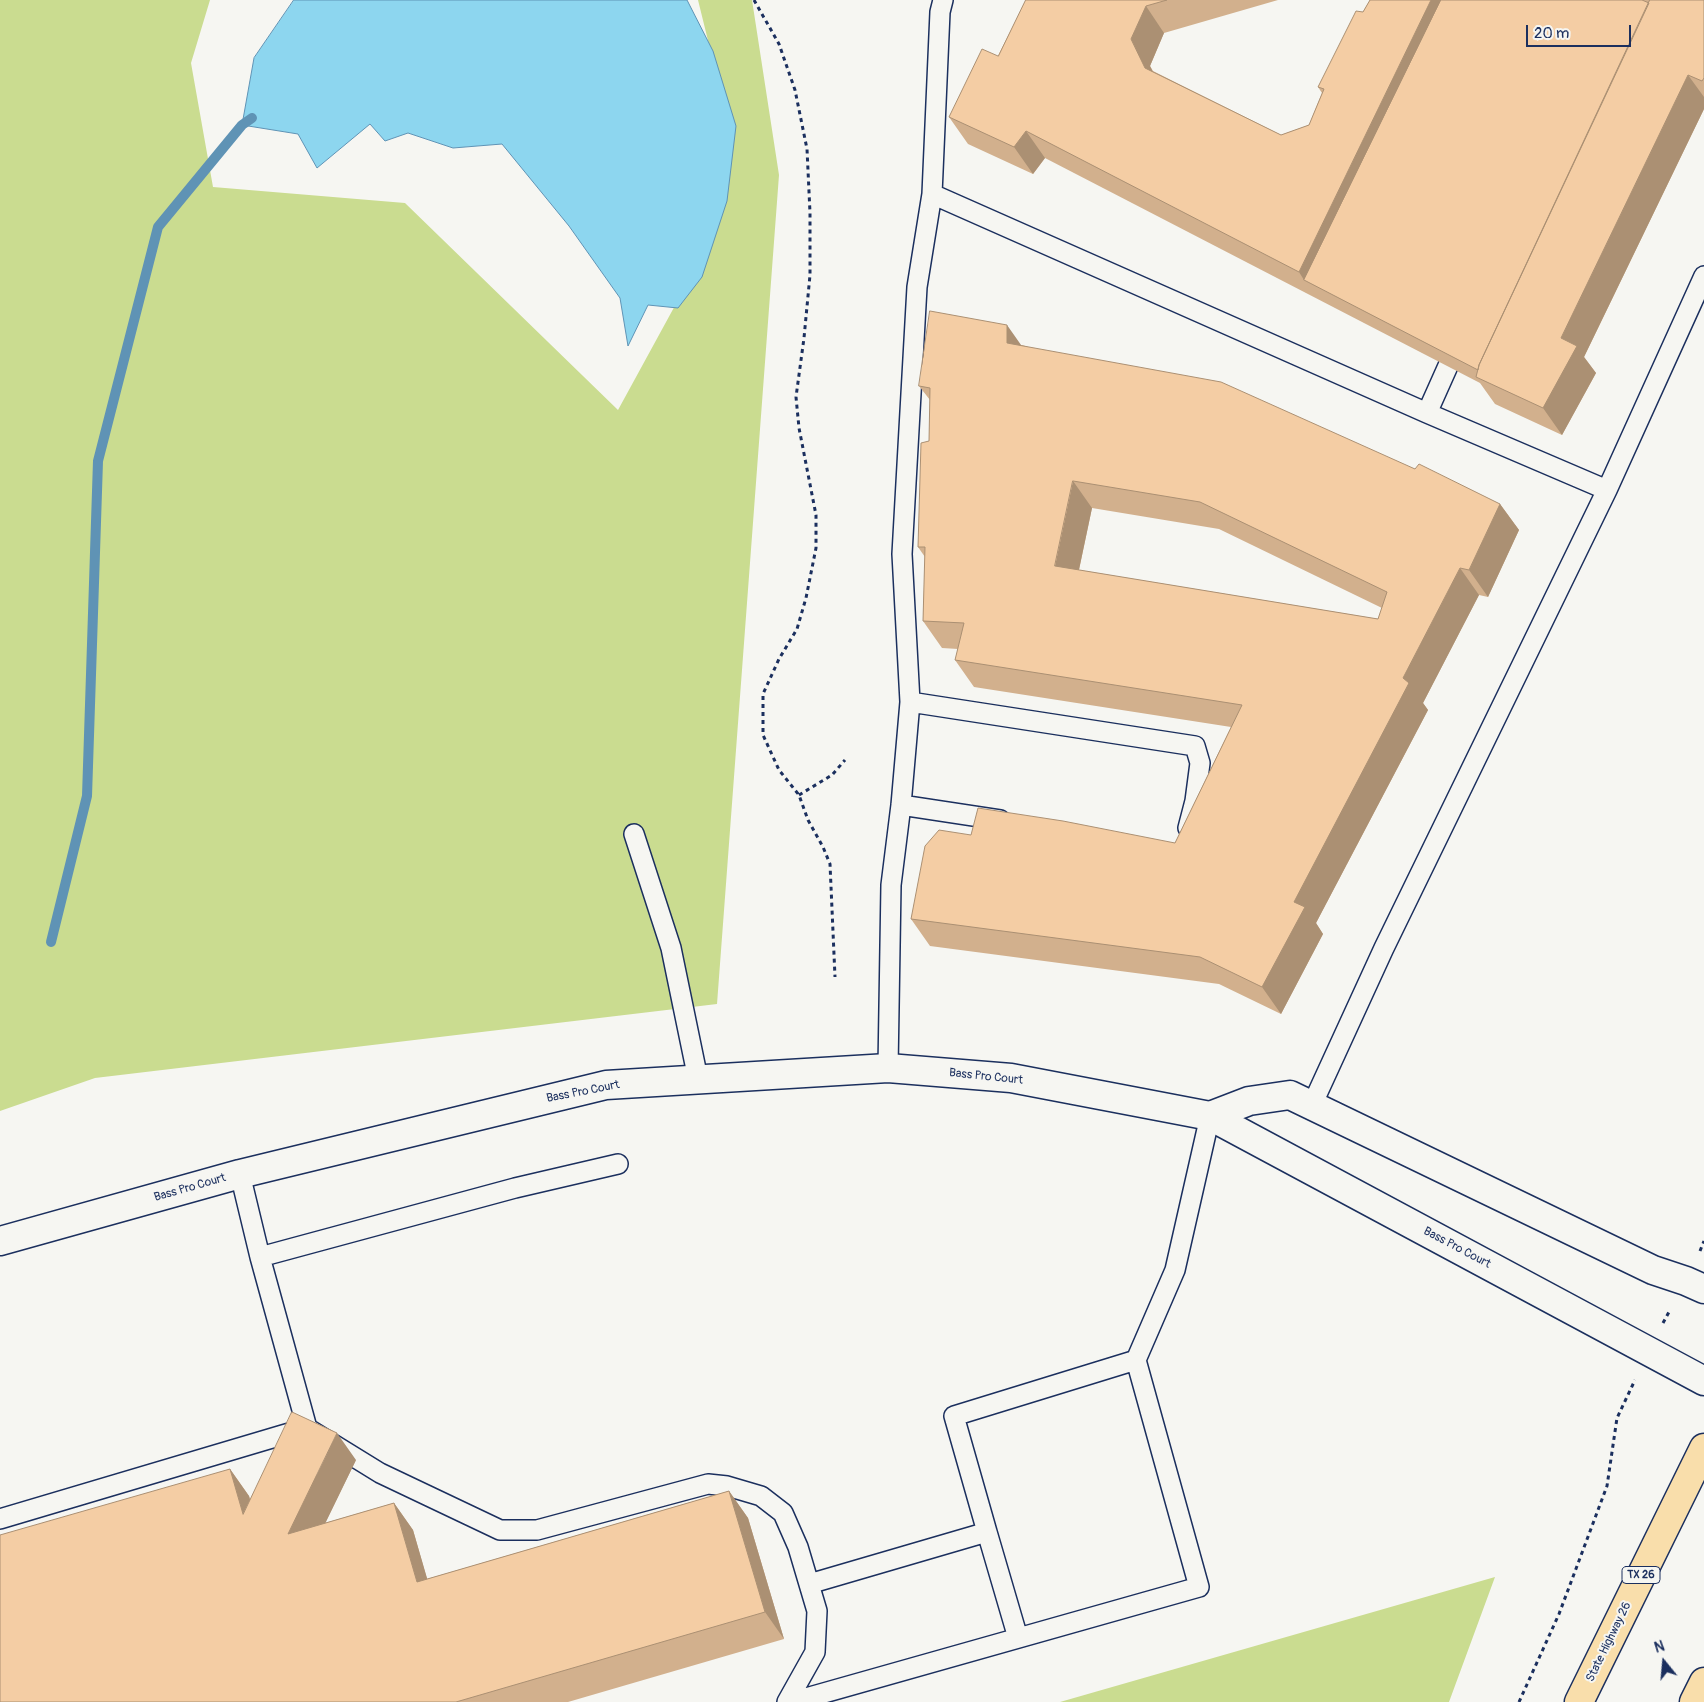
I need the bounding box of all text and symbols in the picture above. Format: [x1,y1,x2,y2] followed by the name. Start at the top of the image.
[1529,15,1634,47] scale bar
[1534,24,1569,43] text: 20 m
[948,1066,1024,1088] street label: Bass Pro Court
[545,1078,621,1106] street label: Bass Pro Court
[152,1171,228,1205] street label: Bass Pro Court
[1421,1224,1493,1272] street label: Bass Pro Court
[1622,1566,1660,1584] road number: TX 26
[1583,1600,1635,1684] street label: State Highway 26
[1639,1637,1689,1687] north arrow
[1652,1638,1666,1657] text: N

